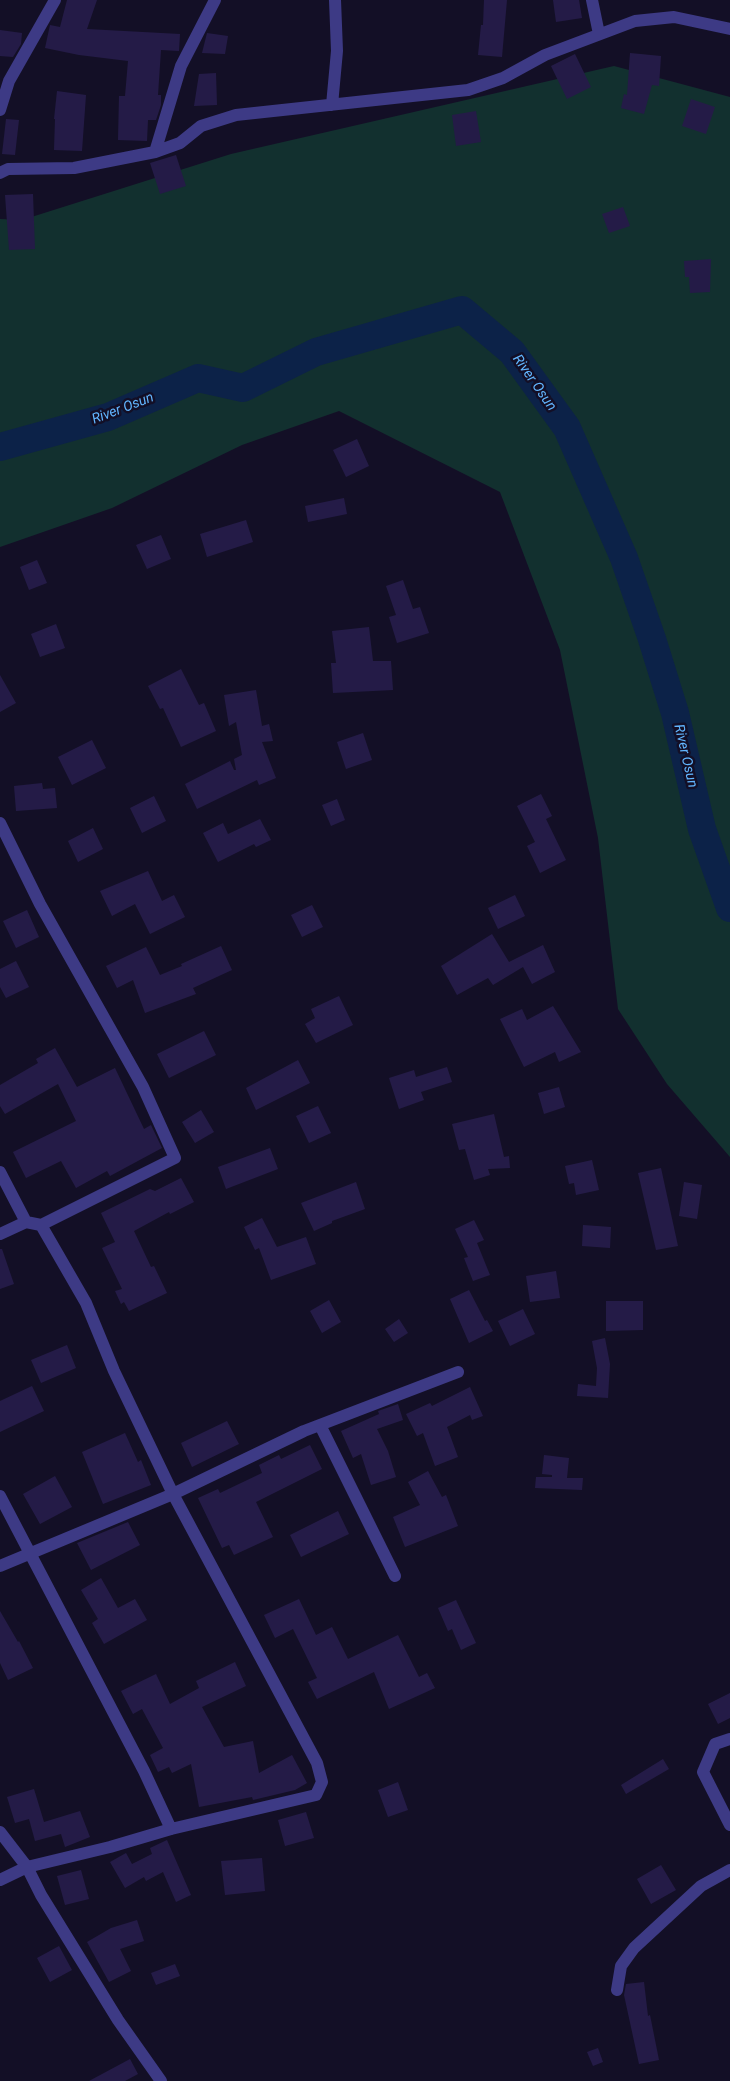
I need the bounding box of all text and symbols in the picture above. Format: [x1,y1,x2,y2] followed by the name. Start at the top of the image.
[509,352,559,414] water label: River Osun
[90,390,156,428] water label: River Osun
[670,723,700,789] water label: River Osun

